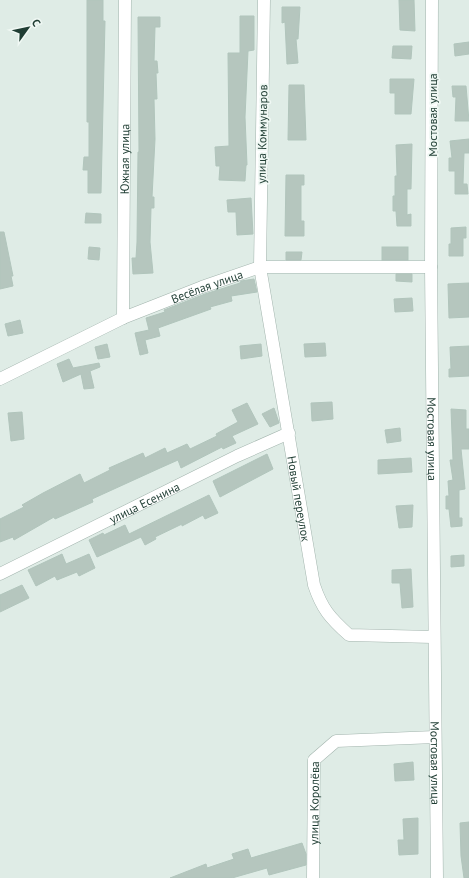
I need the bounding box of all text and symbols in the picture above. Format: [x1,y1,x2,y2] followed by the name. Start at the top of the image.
[8,8,48,48] north arrow
[29,16,44,29] text: С
[425,73,440,157] street label: Мостовая улица
[254,84,270,184] street label: улица Коммунаров
[116,124,132,194] street label: Южная улица
[169,266,245,306] street label: Весёлая улица
[425,397,441,481] street label: Мостовая улица
[285,455,314,543] street label: Новый переулок
[106,478,182,526] street label: улица Есенина
[428,721,444,805] street label: Мостовая улица
[306,761,321,845] street label: улица Королёва

